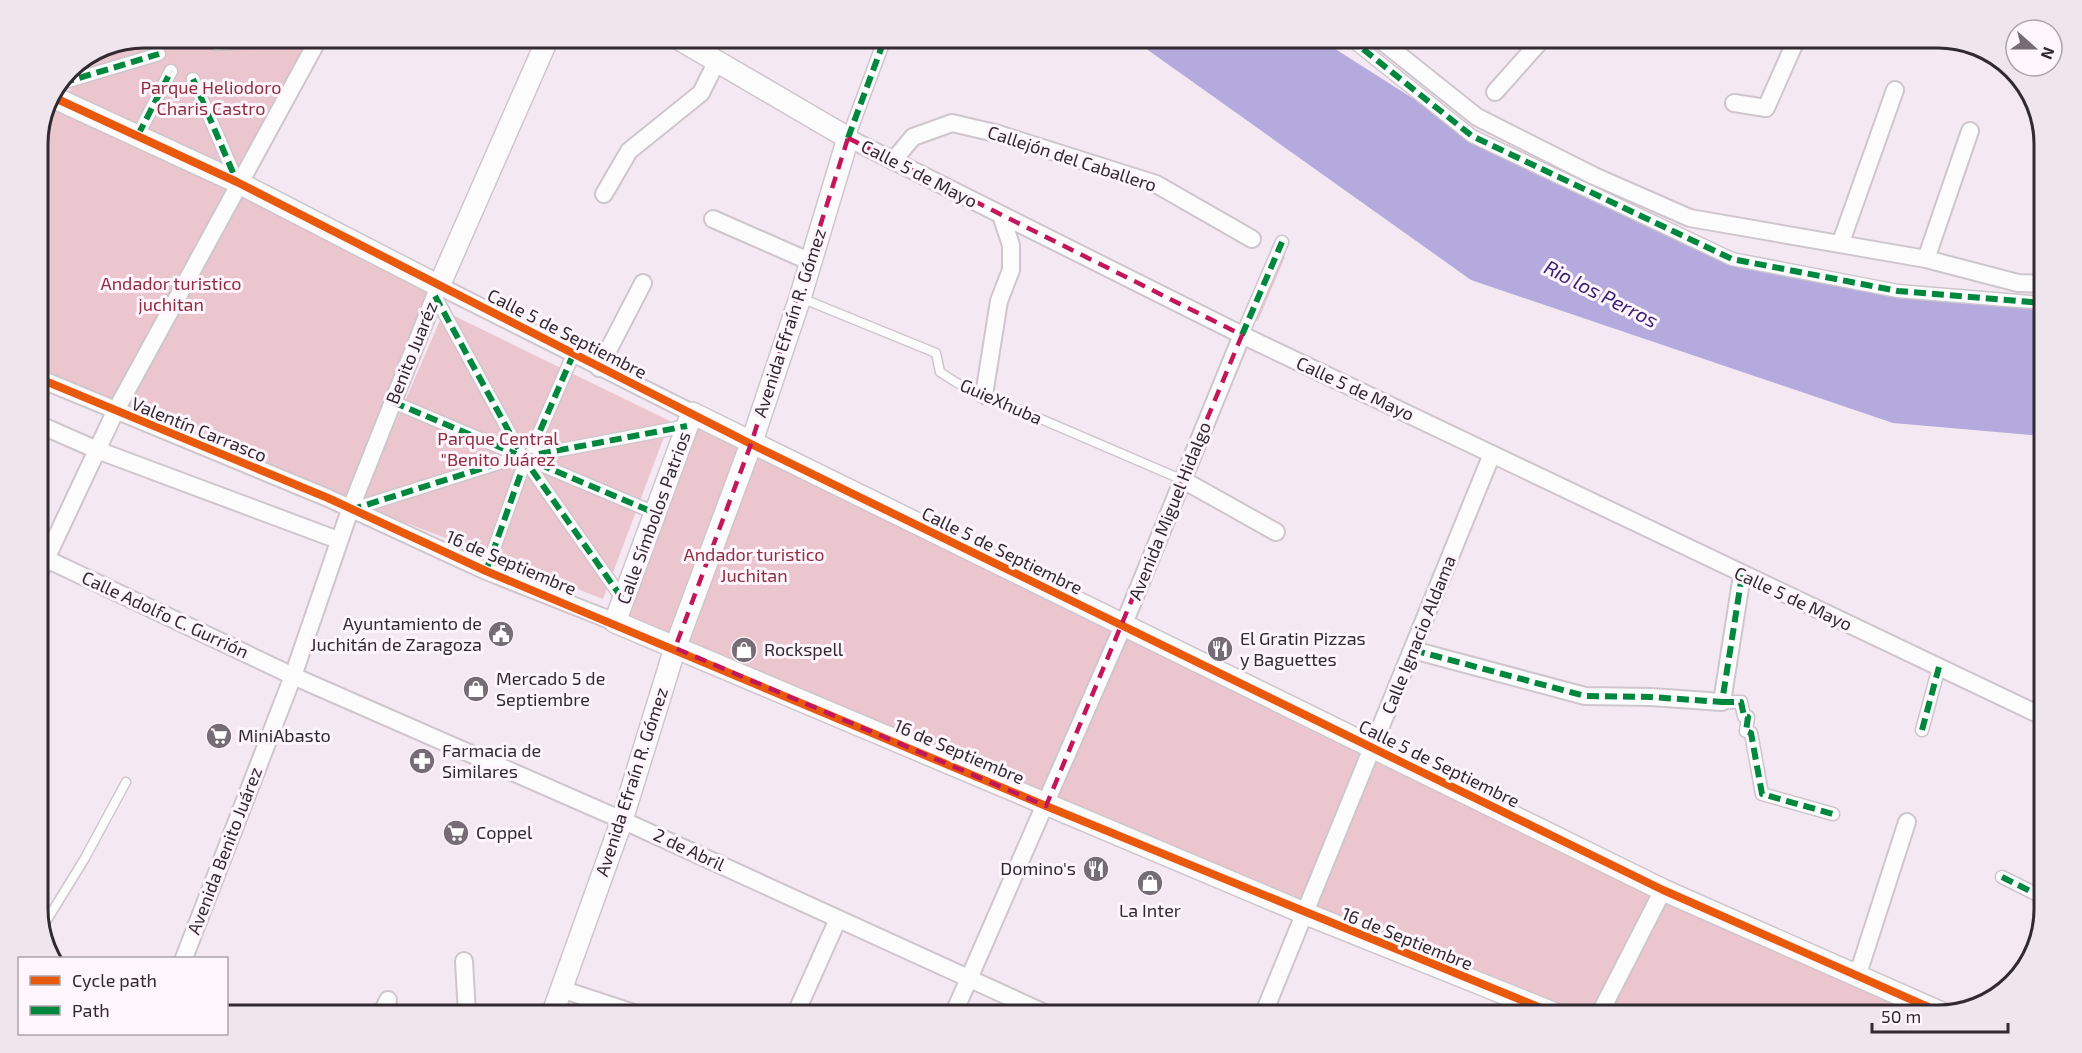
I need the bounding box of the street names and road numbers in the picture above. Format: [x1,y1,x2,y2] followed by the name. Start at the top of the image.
[985,120,1160,196] street label: Callejón del Caballero
[858,134,981,212] street label: Calle 5 de Mayo
[748,225,830,420] street label: Avenida Efraín R. Gómez
[484,283,651,383] street label: Calle 5 de Septiembre
[381,298,442,407] street label: Benito Juaréz
[1293,351,1418,425] street label: Calle 5 de Mayo
[957,373,1046,429] street label: GuieXhuba
[128,392,270,466] street label: Valentín Carrasco
[1123,418,1215,603] street label: Avenida Miguel Hidalgo
[612,428,695,607] street label: Calle Símbolos Patrios
[919,502,1086,599] street label: Calle 5 de Septiembre
[443,525,580,599] street label: 16 de Septiembre
[1376,552,1460,717] street label: Calle Ignacio Aldama
[1731,561,1856,635] street label: Calle 5 de Mayo
[78,566,252,662] street label: Calle Adolfo C. Gurrión
[590,684,672,879] street label: Avenida Efraín R. Gómez
[891,714,1028,788] street label: 16 de Septiembre
[1356,715,1523,812] street label: Calle 5 de Septiembre
[182,764,266,938] street label: Avenida Benito Juárez
[650,823,729,875] street label: 2 de Abril
[1339,902,1476,974] street label: 16 de Septiembre

